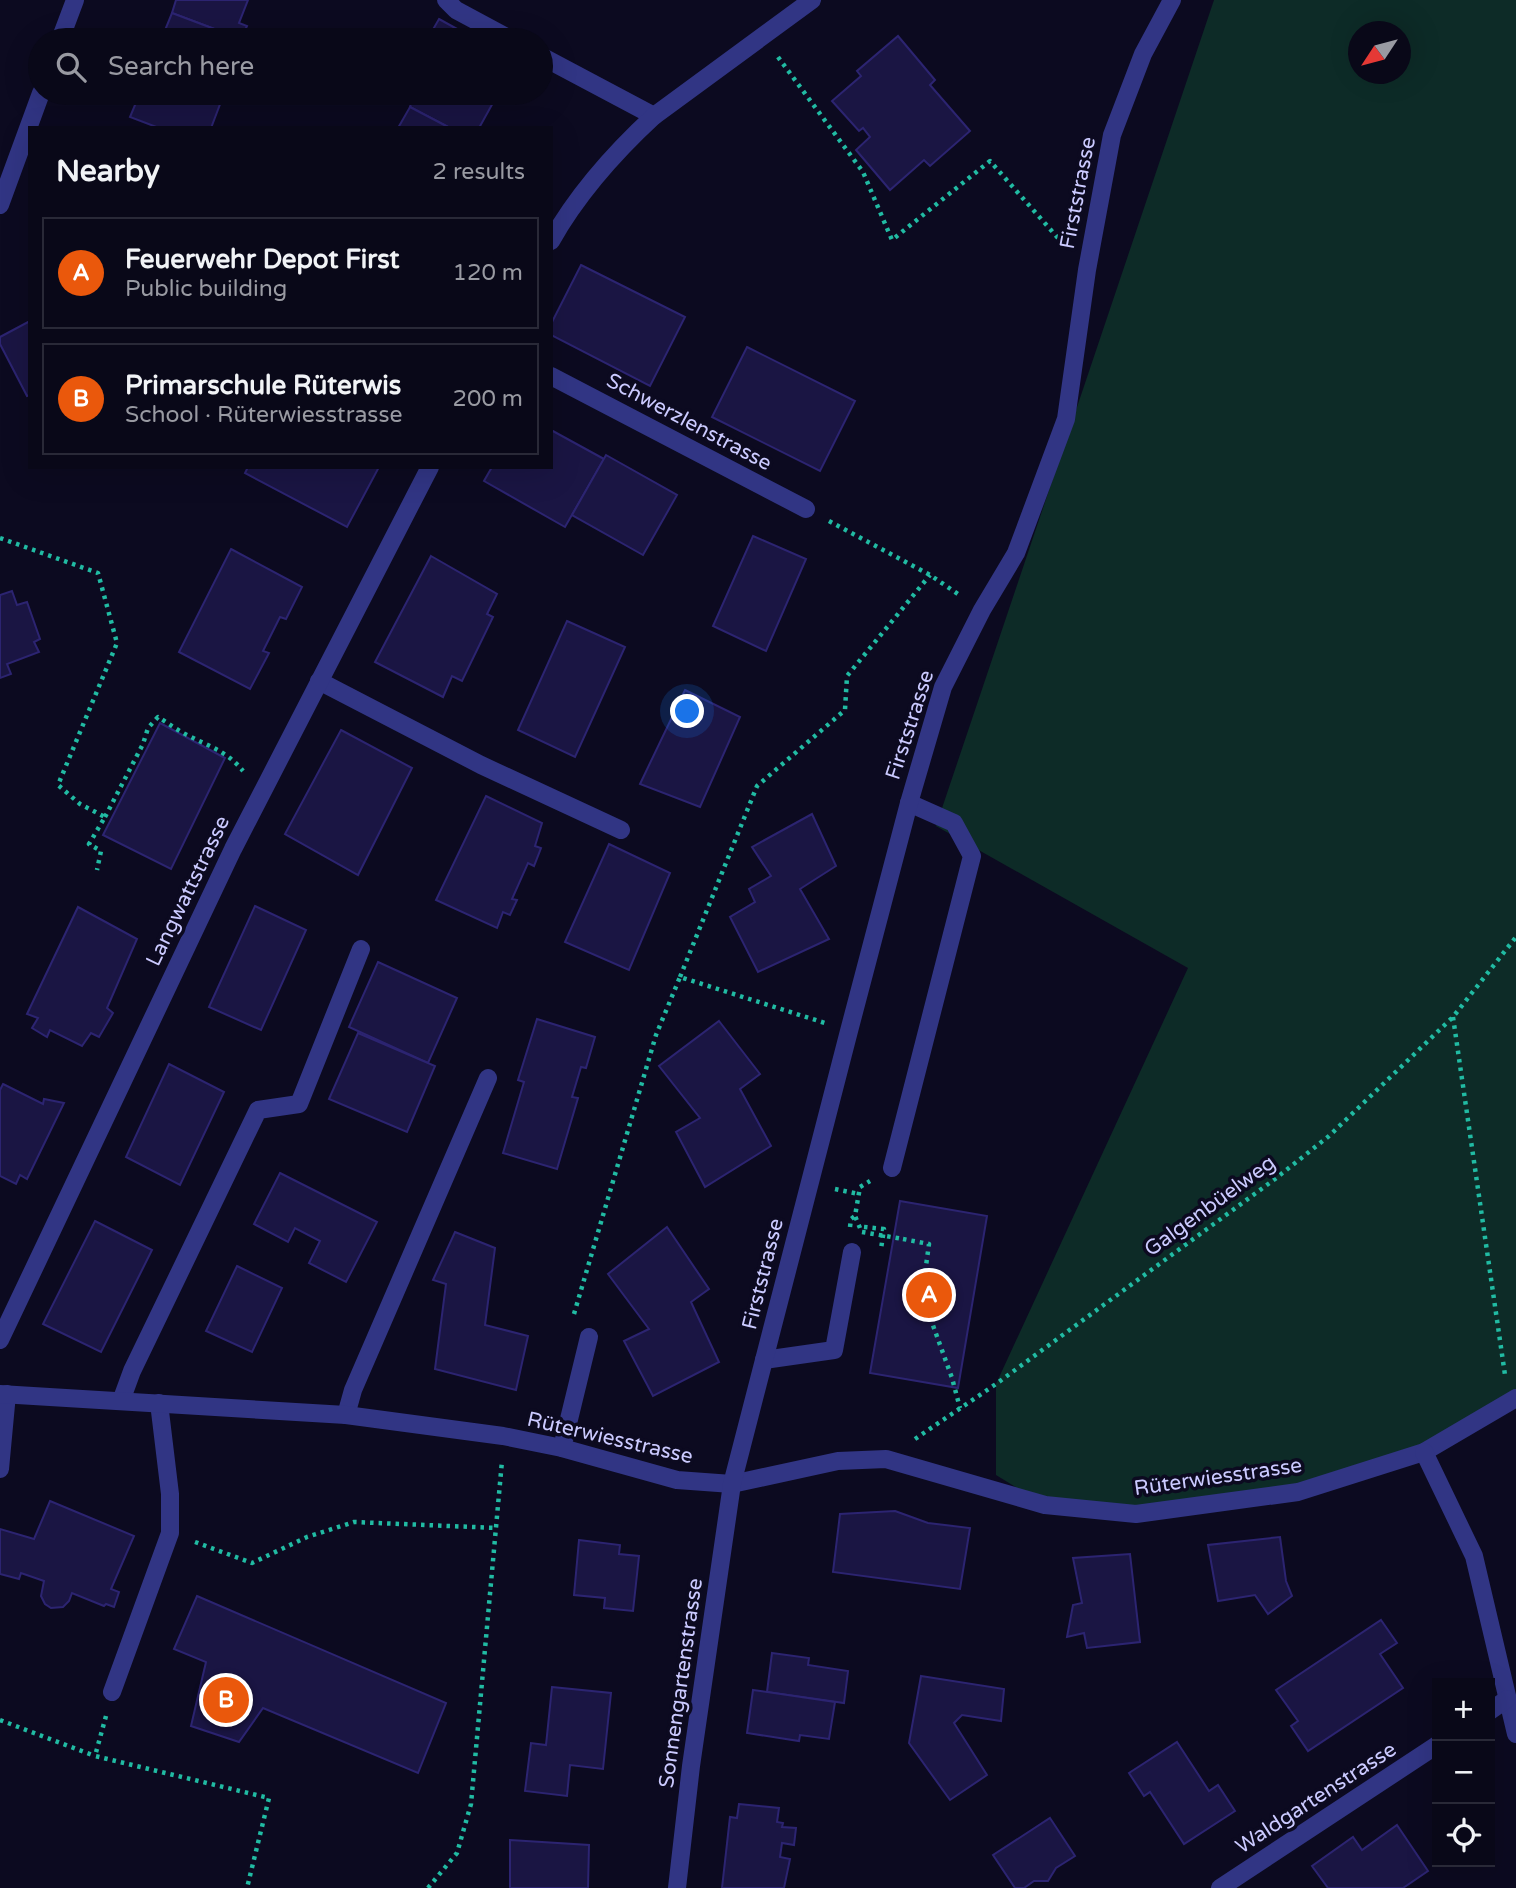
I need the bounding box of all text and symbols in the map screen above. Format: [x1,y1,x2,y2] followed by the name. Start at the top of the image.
[1348,21,1411,84] north arrow
[28,28,553,105] search box
[52,48,90,86] icon: search
[108,51,254,82] text: Search here
[1055,135,1101,251] street label: Firststrasse
[56,153,160,190] text: Nearby
[432,158,525,186] text: 2 results
[125,244,399,275] text: Feuerwehr Depot First
[72,259,90,287] text: A
[453,259,523,287] text: 120 m
[125,275,287,303] text: Public building
[602,368,776,476] street label: Schwerzlenstrasse
[125,370,401,401] text: Primarschule Rüterwis
[73,385,89,413] text: B
[453,385,523,413] text: 200 m
[125,401,402,429] text: School · Rüterwiesstrasse
[881,667,939,783] street label: Firststrasse
[670,694,704,728] your location
[141,812,235,970] street label: Langwattstrasse
[1140,1150,1280,1262] street label: Galgenbüelweg
[737,1216,789,1332] street label: Firststrasse
[906,1269,952,1321] pin: A
[525,1407,695,1469] street label: Rüterwiesstrasse
[1132,1453,1304,1501] street label: Rüterwiesstrasse
[654,1576,708,1789] street label: Sonnengartenstrasse
[203,1674,249,1726] pin: B
[1432,1678,1495,1867] map controls
[1432,1678,1495,1741] button: +
[1231,1737,1401,1859] street label: Waldgartenstrasse
[1432,1741,1495,1804] button: −
[1432,1804,1495,1867] button: locate

